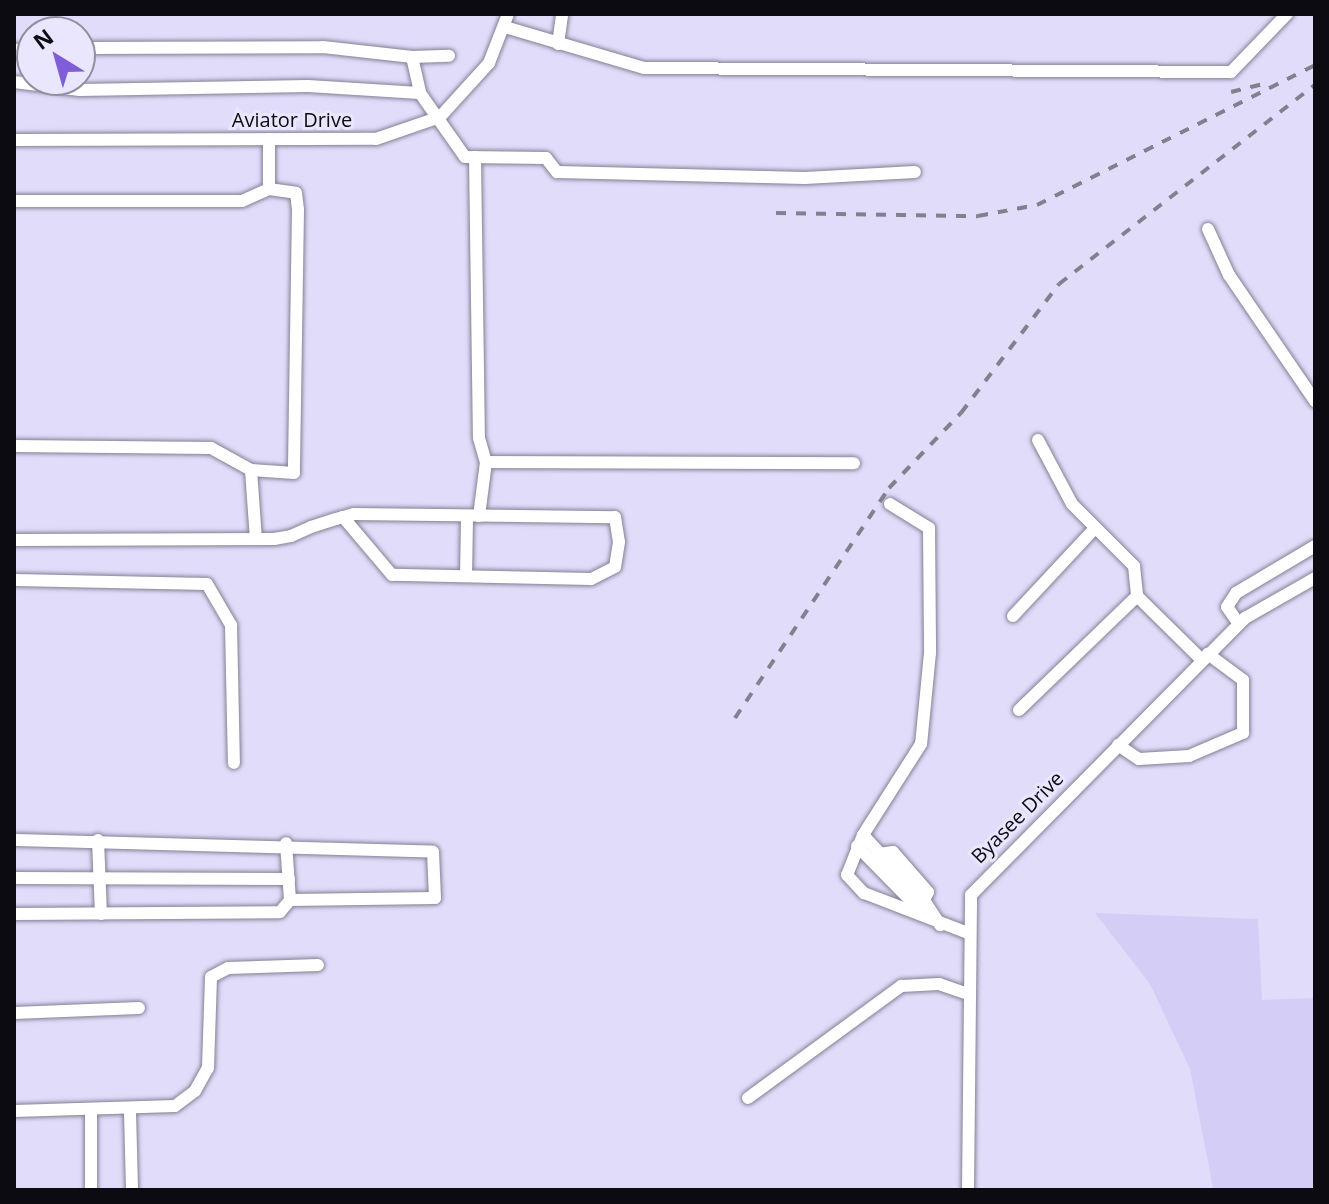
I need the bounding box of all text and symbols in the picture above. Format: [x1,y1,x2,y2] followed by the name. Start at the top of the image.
[16,16,96,96] north arrow
[27,21,59,56] text: N
[232,107,352,131] street label: Aviator Drive
[966,766,1068,868] street label: Byasee Drive

